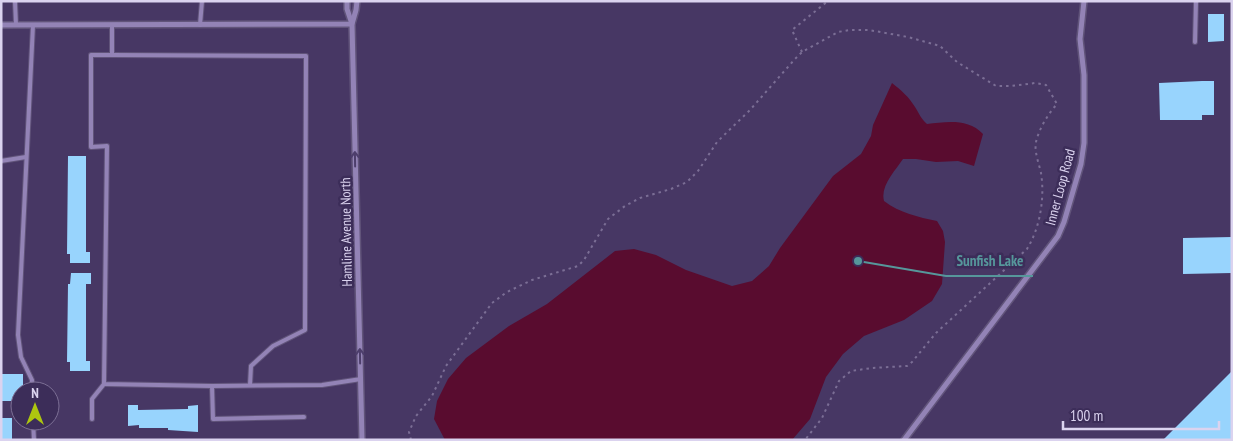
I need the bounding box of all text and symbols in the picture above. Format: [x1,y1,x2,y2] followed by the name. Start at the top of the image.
[1041,147,1079,227] street label: Inner Loop Road
[351,151,360,167] one-way arrow
[336,177,356,287] street label: Hamline Avenue North
[946,246,1033,276] callout: Sunfish Lake
[957,251,1023,270] text: Sunfish Lake
[355,348,365,364] one-way arrow
[10,381,60,431] north arrow
[31,384,39,402] text: N
[1063,398,1219,430] scale bar
[1070,406,1103,425] text: 100 m

